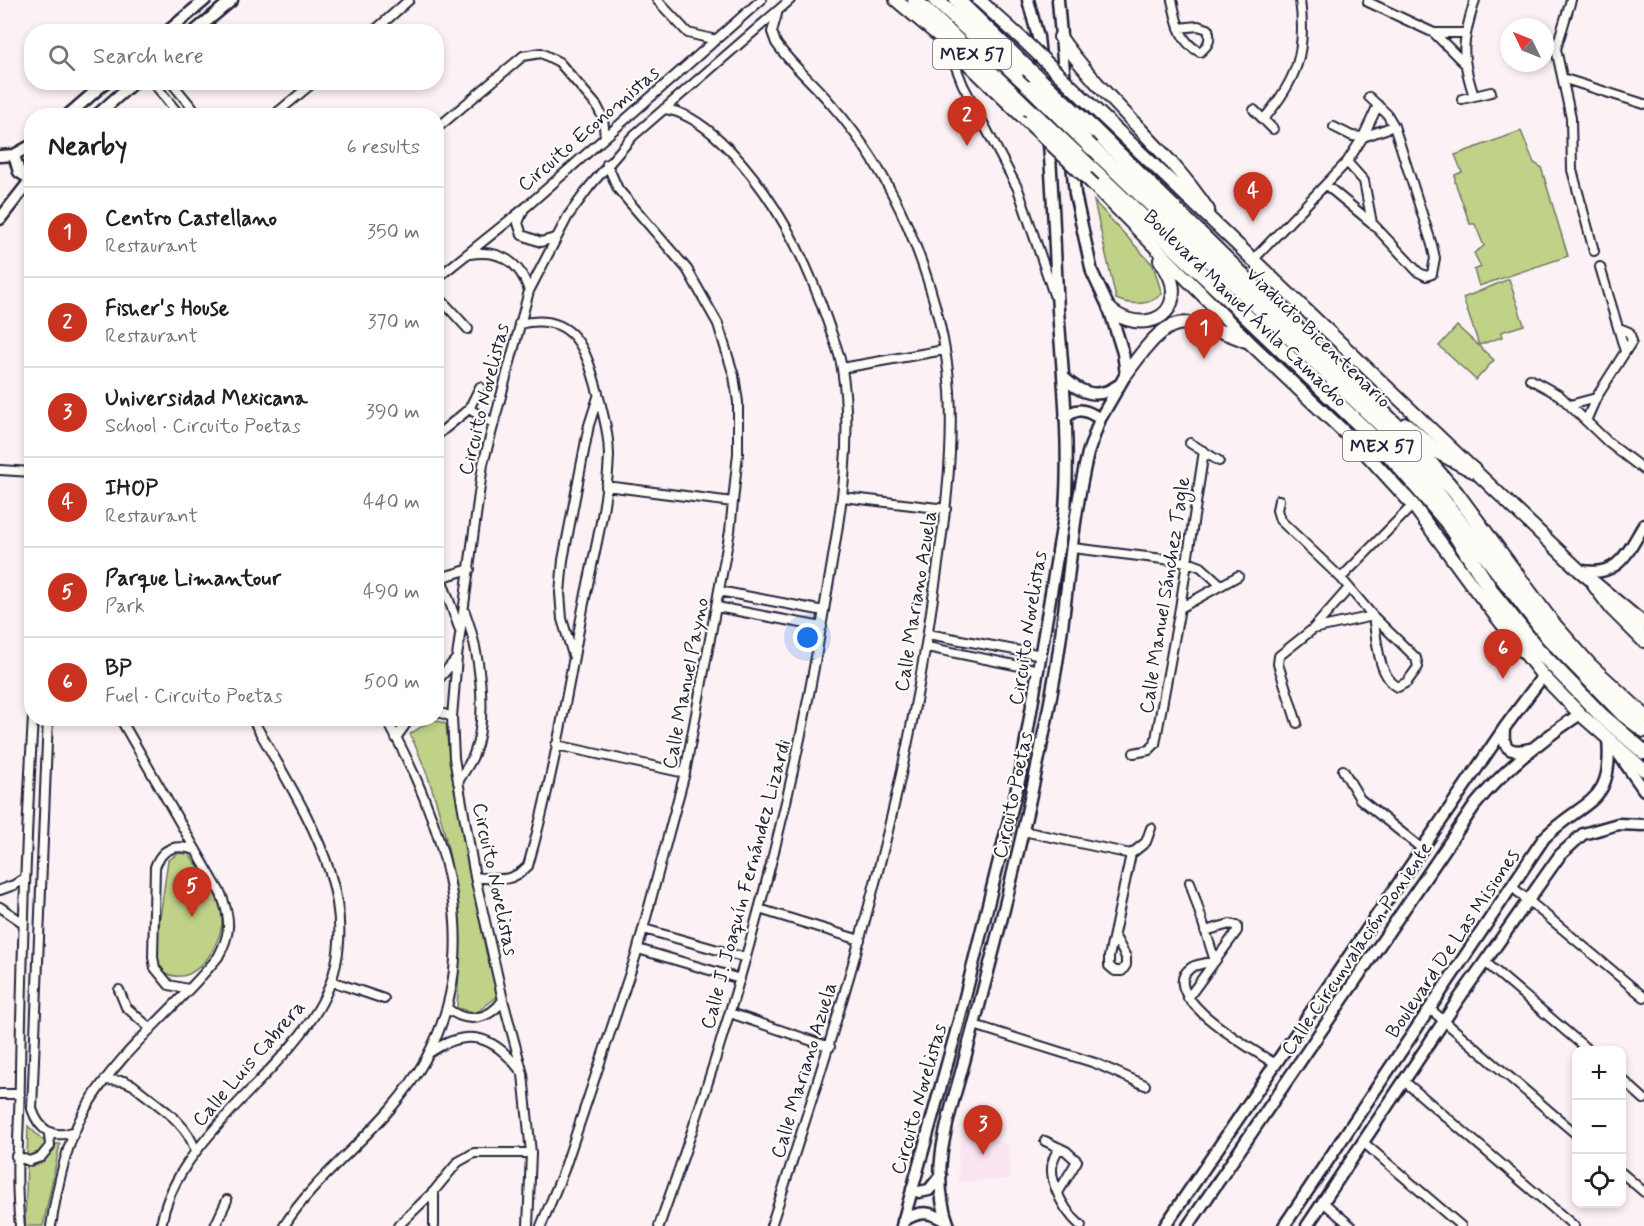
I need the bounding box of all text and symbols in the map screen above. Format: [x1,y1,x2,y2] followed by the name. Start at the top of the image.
[1500,18,1554,72] north arrow
[24,24,444,90] search box
[933,39,1011,69] road number: MEX 57
[45,41,78,74] icon: search
[93,43,204,71] text: Search here
[512,60,666,198] street label: Circuito Economistas
[948,96,986,146] pin: 2
[48,130,127,164] text: Nearby
[347,134,420,161] text: 6 results
[1234,172,1272,222] pin: 4
[1137,204,1353,414] street label: Boulevard Manuel Ávila Camacho
[105,205,277,233] text: Centro Castellano
[63,219,72,246] text: 1
[367,219,420,246] text: 350 m
[105,233,198,260] text: Restaurant
[1239,262,1397,415] street label: Viaducto Bicentenario
[105,295,229,323] text: Fisher's House
[63,309,72,336] text: 2
[368,309,420,336] text: 370 m
[1184,310,1224,359] pin: 1
[453,320,516,478] street label: Circuito Novelistas
[105,323,198,350] text: Restaurant
[105,385,308,413] text: Universidad Mexicana
[63,399,72,426] text: 3
[366,399,420,426] text: 390 m
[105,413,301,440] text: School · Circuito Poetas
[1343,431,1421,461] road number: MEX 57
[105,475,158,503] text: IHOP
[1133,475,1199,716] street label: Calle Manuel Sánchez Tagle
[62,489,73,516] text: 4
[363,489,420,516] text: 440 m
[105,503,198,530] text: Restaurant
[889,509,944,694] street label: Calle Mariano Azuela
[1003,549,1054,707] street label: Circuito Novelistas
[105,565,281,593] text: Parque Limantour
[62,579,74,606] text: 5
[363,579,420,606] text: 490 m
[105,593,145,620] text: Park
[657,595,716,771] street label: Calle Manuel Payno
[793,623,822,652] your location
[1484,630,1522,679] pin: 6
[105,655,132,683] text: BP
[62,669,73,696] text: 6
[363,669,420,696] text: 500 m
[105,683,283,710] text: Fuel · Circuito Poetas
[987,729,1040,861] street label: Circuito Poetas
[695,736,798,1032] street label: Calle J. Joaquín Fernández Lizardi
[465,800,524,959] street label: Circuito Novelistas
[1275,836,1439,1061] street label: Calle Circunvalación Poniente
[1380,844,1527,1044] street label: Boulevard De Las Misiones
[172,868,212,917] pin: 5
[765,979,844,1162] street label: Calle Mariano Azuela
[187,995,312,1133] street label: Calle Luis Cabrera
[885,1021,954,1178] street label: Circuito Novelistas
[1572,1046,1626,1208] map controls
[1572,1046,1626,1100] button: +
[1572,1100,1626,1154] button: −
[964,1106,1002,1155] pin: 3
[1572,1154,1626,1208] button: locate

